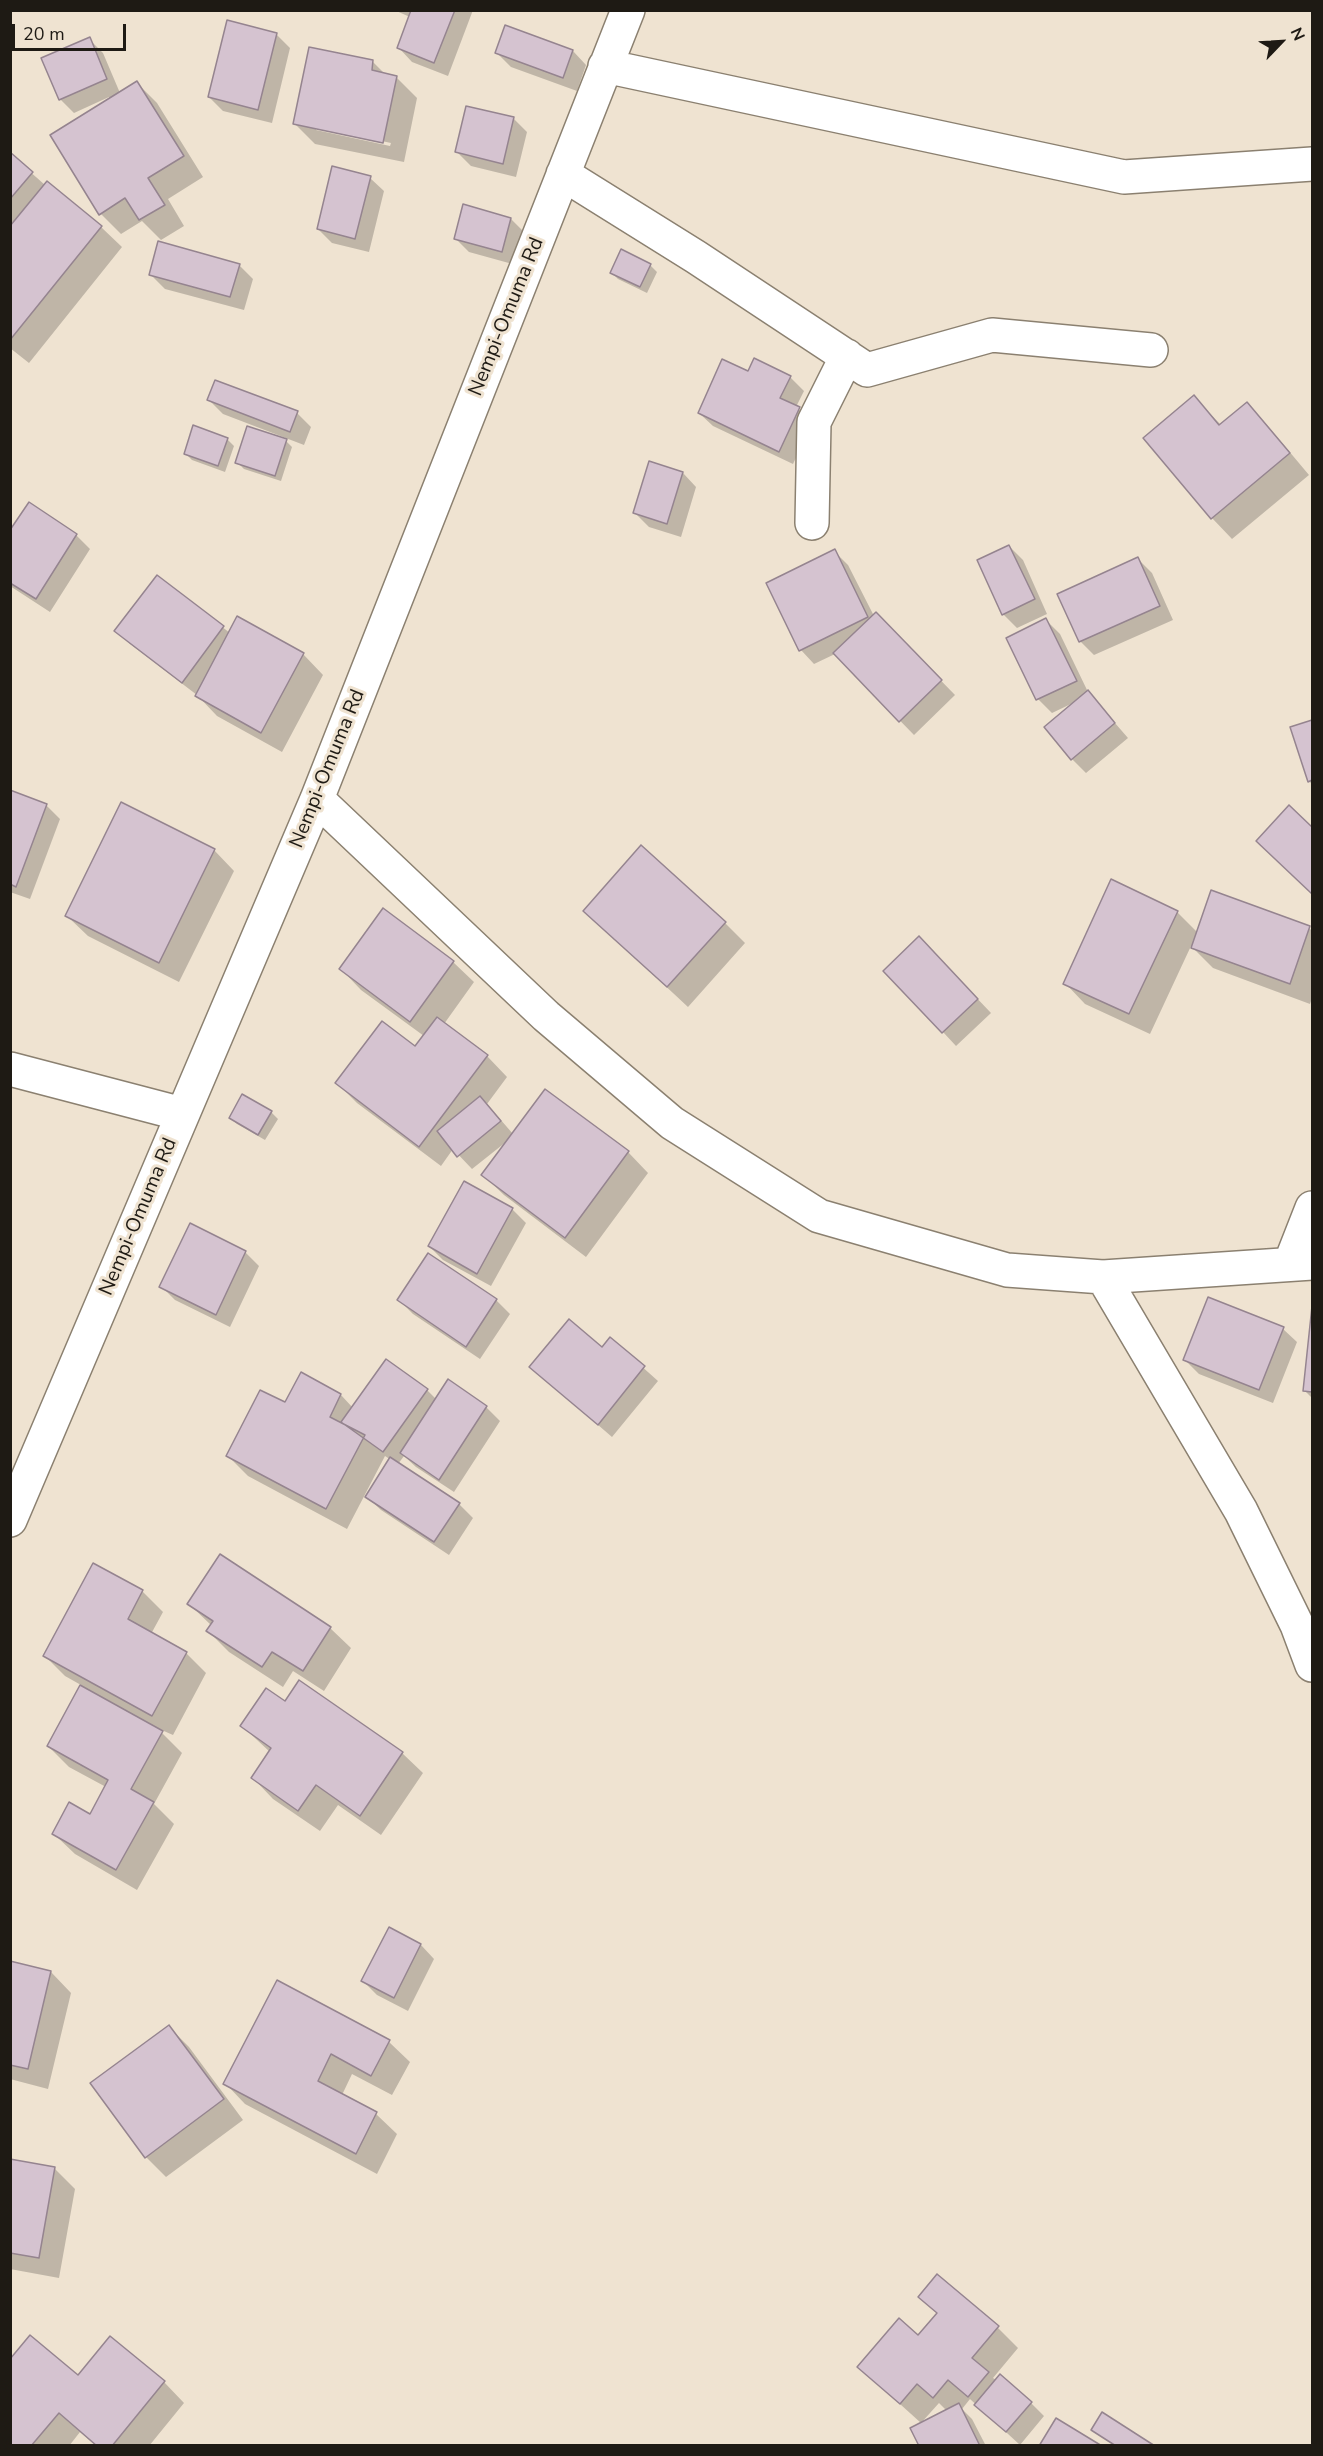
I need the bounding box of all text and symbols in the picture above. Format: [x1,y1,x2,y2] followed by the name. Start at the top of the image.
[15,12,129,50] scale bar
[1251,12,1311,72] north arrow
[23,22,65,46] text: 20 m
[1285,24,1310,44] text: N
[464,234,550,400] street label: Nempi-Omuma Rd
[285,686,371,852] street label: Nempi-Omuma Rd
[95,1135,183,1299] street label: Nempi-Omuma Rd

